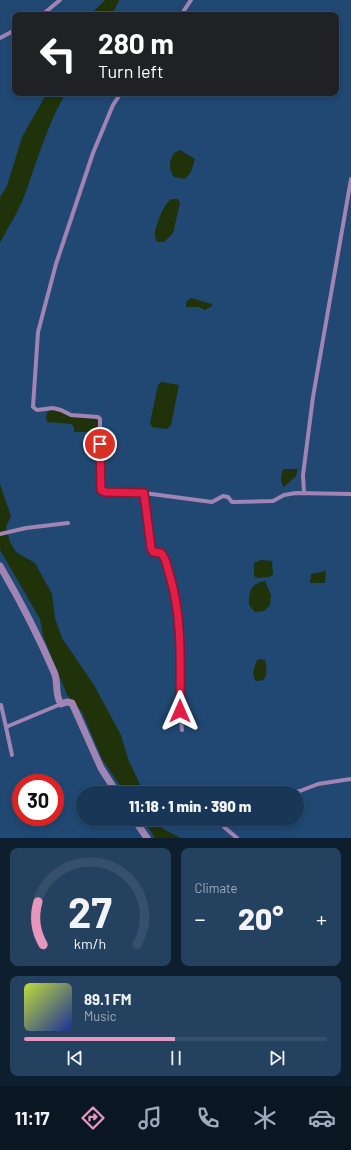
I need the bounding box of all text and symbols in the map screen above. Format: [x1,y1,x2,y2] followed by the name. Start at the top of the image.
[98,26,174,60] text: 280 m
[32,28,84,80] icon: left
[98,60,164,82] text: Turn left
[83,427,117,461] pin
[89,433,111,455] icon: arrive
[159,690,201,732] position arrow
[12,774,64,826] speed limit sign: 30
[129,797,251,815] text: 11:18 · 1 min · 390 m
[195,880,238,896] text: Climate
[68,886,113,936] text: 27
[238,900,283,936] text: 20°
[195,905,206,931] text: −
[316,905,327,931] text: +
[74,935,106,952] text: km/h
[84,990,132,1008] text: 89.1 FM
[84,1008,117,1024] text: Music
[64,1047,86,1069] icon: previous
[165,1047,187,1069] icon: pause
[266,1047,288,1069] icon: next
[79,1104,107,1132] icon: directions
[136,1104,164,1132] icon: music
[194,1104,222,1132] icon: phone
[251,1104,279,1132] icon: climate
[308,1104,336,1132] icon: car
[15,1107,49,1129] text: 11:17

